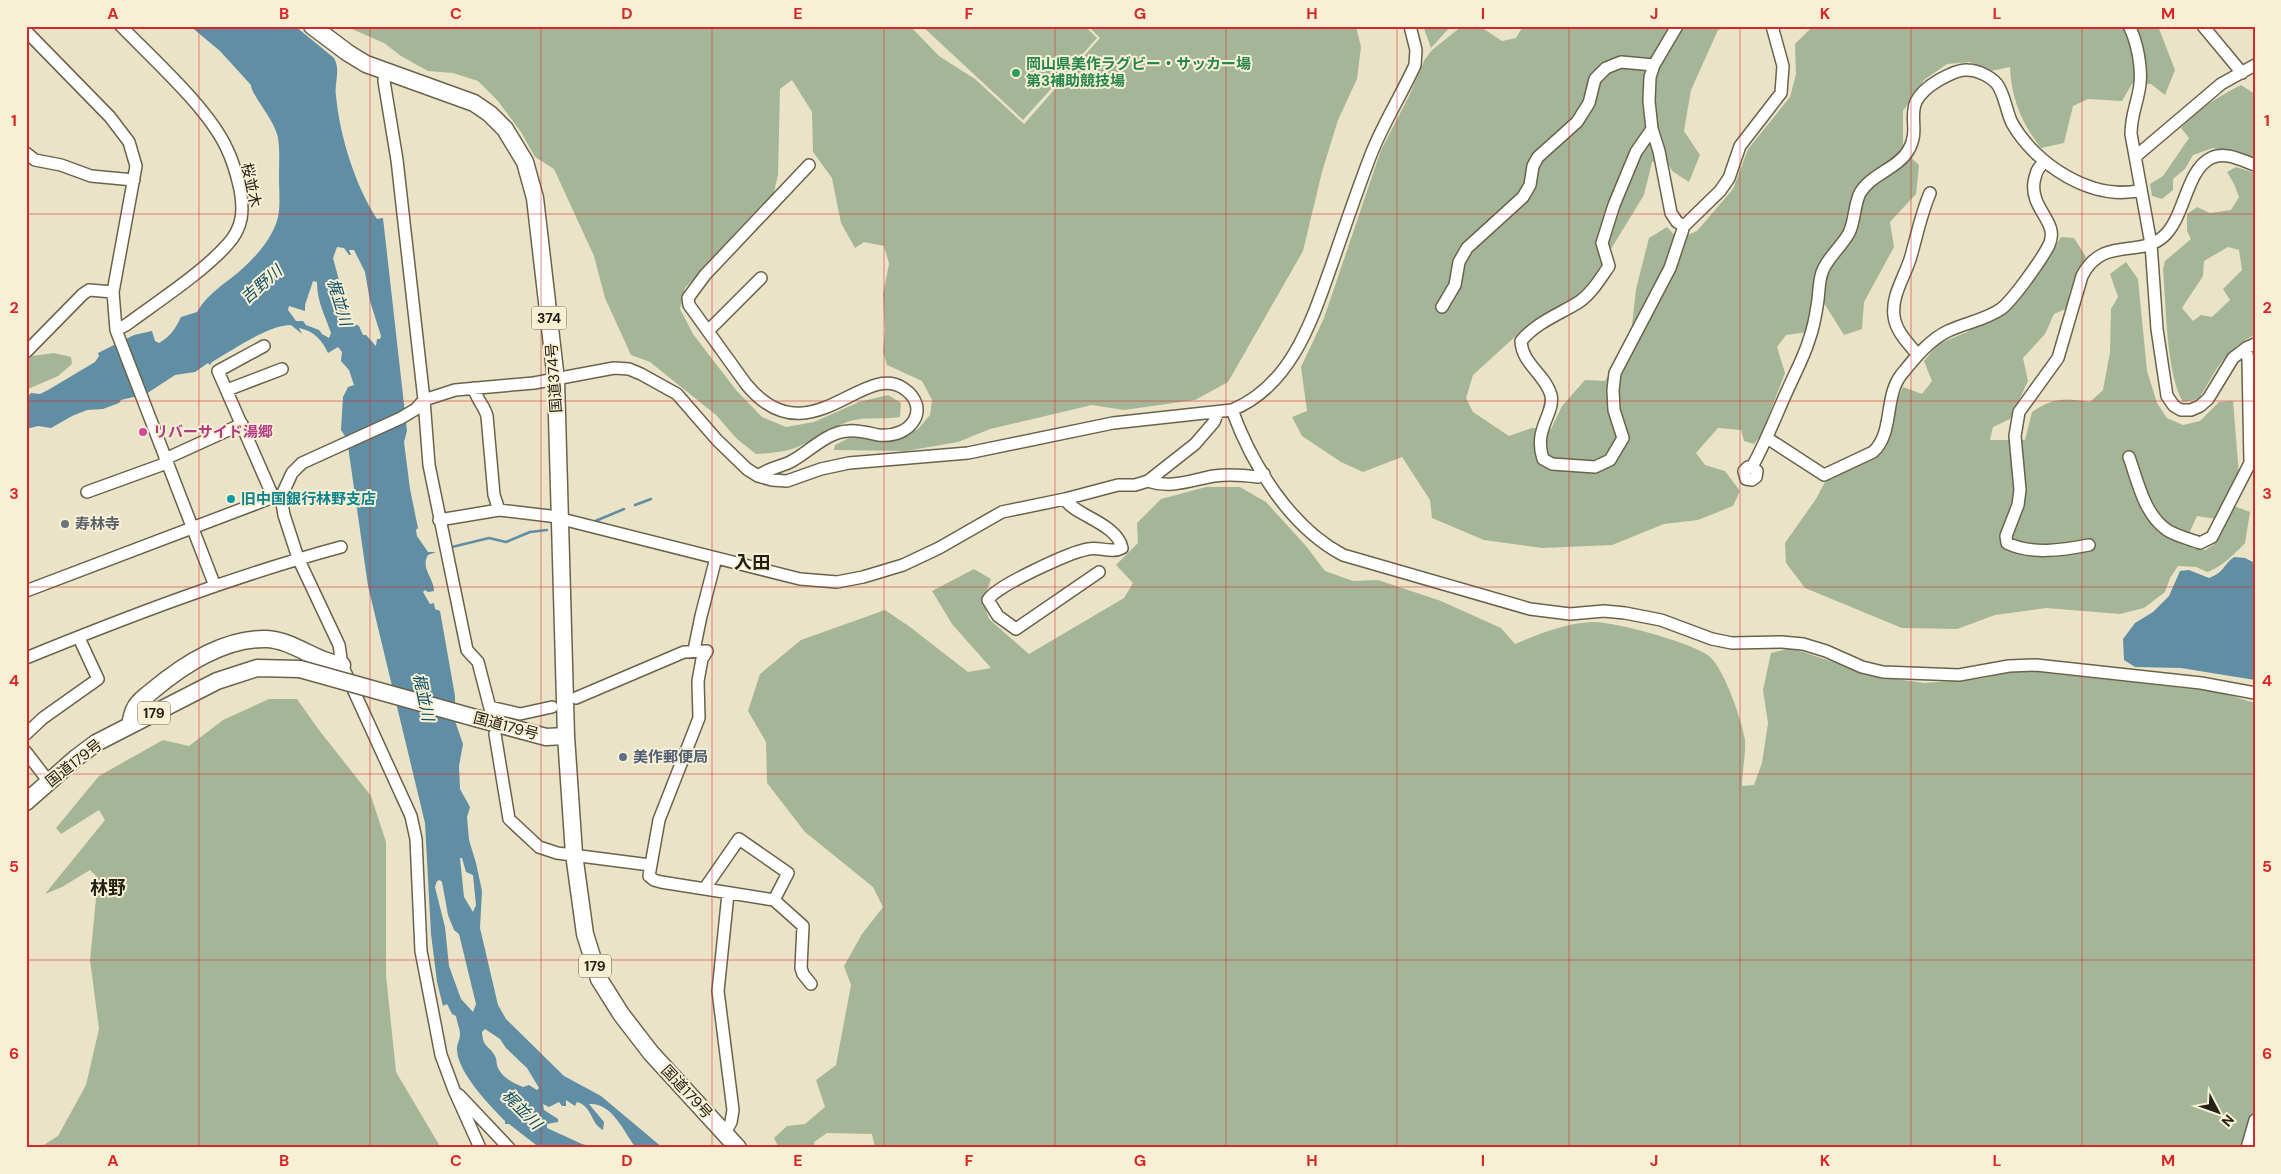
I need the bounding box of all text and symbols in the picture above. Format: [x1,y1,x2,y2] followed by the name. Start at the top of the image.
[107,3,119,24] text: A
[279,3,289,24] text: B
[450,3,462,24] text: C
[621,3,633,24] text: D
[793,3,803,24] text: E
[965,3,974,24] text: F
[1134,3,1146,24] text: G
[1306,3,1318,24] text: H
[1481,3,1485,24] text: I
[1650,3,1658,24] text: J
[1820,3,1831,24] text: K
[1993,3,2002,24] text: L
[2161,3,2175,24] text: M
[1026,54,1251,91] place label: 岡山県美作ラグビー・サッカー場 第3補助競技場
[1010,67,1022,79] marker: 岡山県美作ラグビー・サッカー場 第3補助競技場
[11,110,17,131] text: 1
[2264,110,2270,131] text: 1
[237,161,265,209] street label: 桜並木
[236,259,288,308] water label: 吉野川
[322,276,357,330] water label: 梶並川
[9,297,19,318] text: 2
[2262,297,2272,318] text: 2
[532,306,566,330] road number: 374
[542,342,566,414] street label: 国道374号
[153,422,273,442] place label: リバーサイド湯郷
[137,426,149,438] marker: リバーサイド湯郷
[9,483,19,504] text: 3
[2262,483,2272,504] text: 3
[241,489,376,509] place label: 旧中国銀行林野支店
[225,493,237,505] marker: 旧中国銀行林野支店
[75,514,120,534] place label: 寿林寺
[59,518,71,530] marker: 寿林寺
[734,551,770,575] district label: 入田
[9,670,19,691] text: 4
[2262,670,2272,691] text: 4
[408,671,439,725] water label: 梶並川
[138,701,170,724] road number: 179
[471,708,541,744] street label: 国道179号
[42,735,106,791] street label: 国道179号
[633,747,708,767] place label: 美作郵便局
[617,751,629,763] marker: 美作郵便局
[9,856,19,877] text: 5
[2262,856,2272,877] text: 5
[90,876,126,900] district label: 林野
[579,954,611,978] road number: 179
[9,1043,19,1064] text: 6
[2262,1043,2272,1064] text: 6
[657,1061,717,1123] street label: 国道179号
[497,1085,547,1135] water label: 梶並川
[2194,1086,2244,1136] north arrow
[2218,1111,2238,1130] text: N
[107,1150,119,1171] text: A
[279,1150,289,1171] text: B
[450,1150,462,1171] text: C
[621,1150,633,1171] text: D
[793,1150,803,1171] text: E
[965,1150,974,1171] text: F
[1134,1150,1146,1171] text: G
[1306,1150,1318,1171] text: H
[1481,1150,1485,1171] text: I
[1650,1150,1658,1171] text: J
[1820,1150,1831,1171] text: K
[1993,1150,2002,1171] text: L
[2161,1150,2175,1171] text: M

